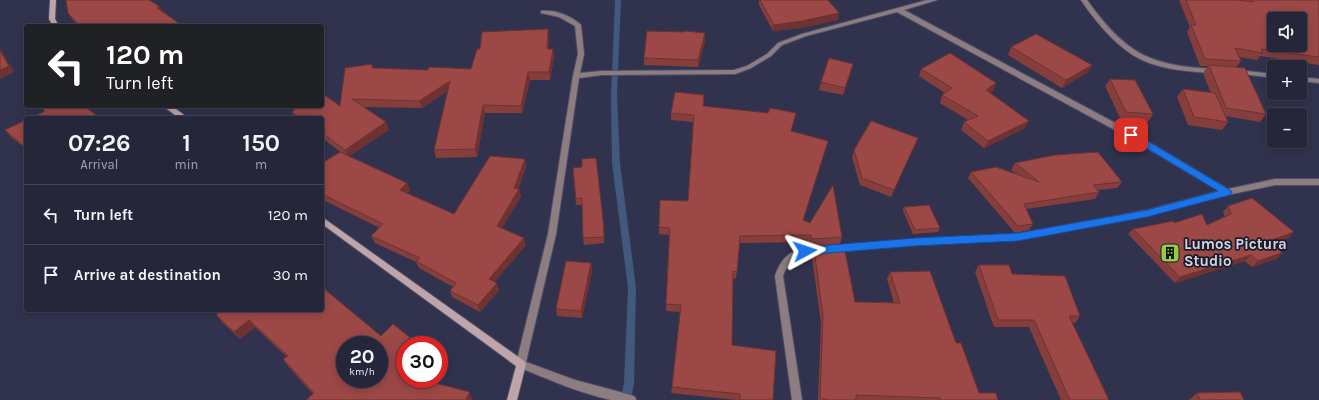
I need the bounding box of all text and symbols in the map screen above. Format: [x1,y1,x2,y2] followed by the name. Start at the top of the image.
[1267,12,1307,148] map controls
[1267,12,1307,52] button: sound
[106,38,184,71] text: 120 m
[40,40,92,92] icon: left
[1267,60,1307,100] button: +
[106,72,174,94] text: Turn left
[1267,108,1307,148] button: −
[1114,118,1148,152] pin
[1120,124,1142,146] icon: arrive
[68,129,131,157] text: 07:26
[182,129,191,157] text: 1
[242,129,280,157] text: 150
[80,157,118,172] text: Arrival
[175,157,198,172] text: min
[255,157,267,172] text: m
[40,204,62,226] icon: left
[74,206,133,224] text: Turn left
[268,206,308,224] text: 120 m
[784,230,826,272] position arrow
[1184,235,1287,270] place label: Lumos Pictura Studio
[1159,242,1181,264] building icon: Lumos Pictura Studio
[40,264,62,286] icon: arrive
[74,266,221,284] text: Arrive at destination
[273,266,308,284] text: 30 m
[396,336,448,388] speed limit sign: 30
[350,345,374,368] text: 20
[349,366,375,378] text: km/h

